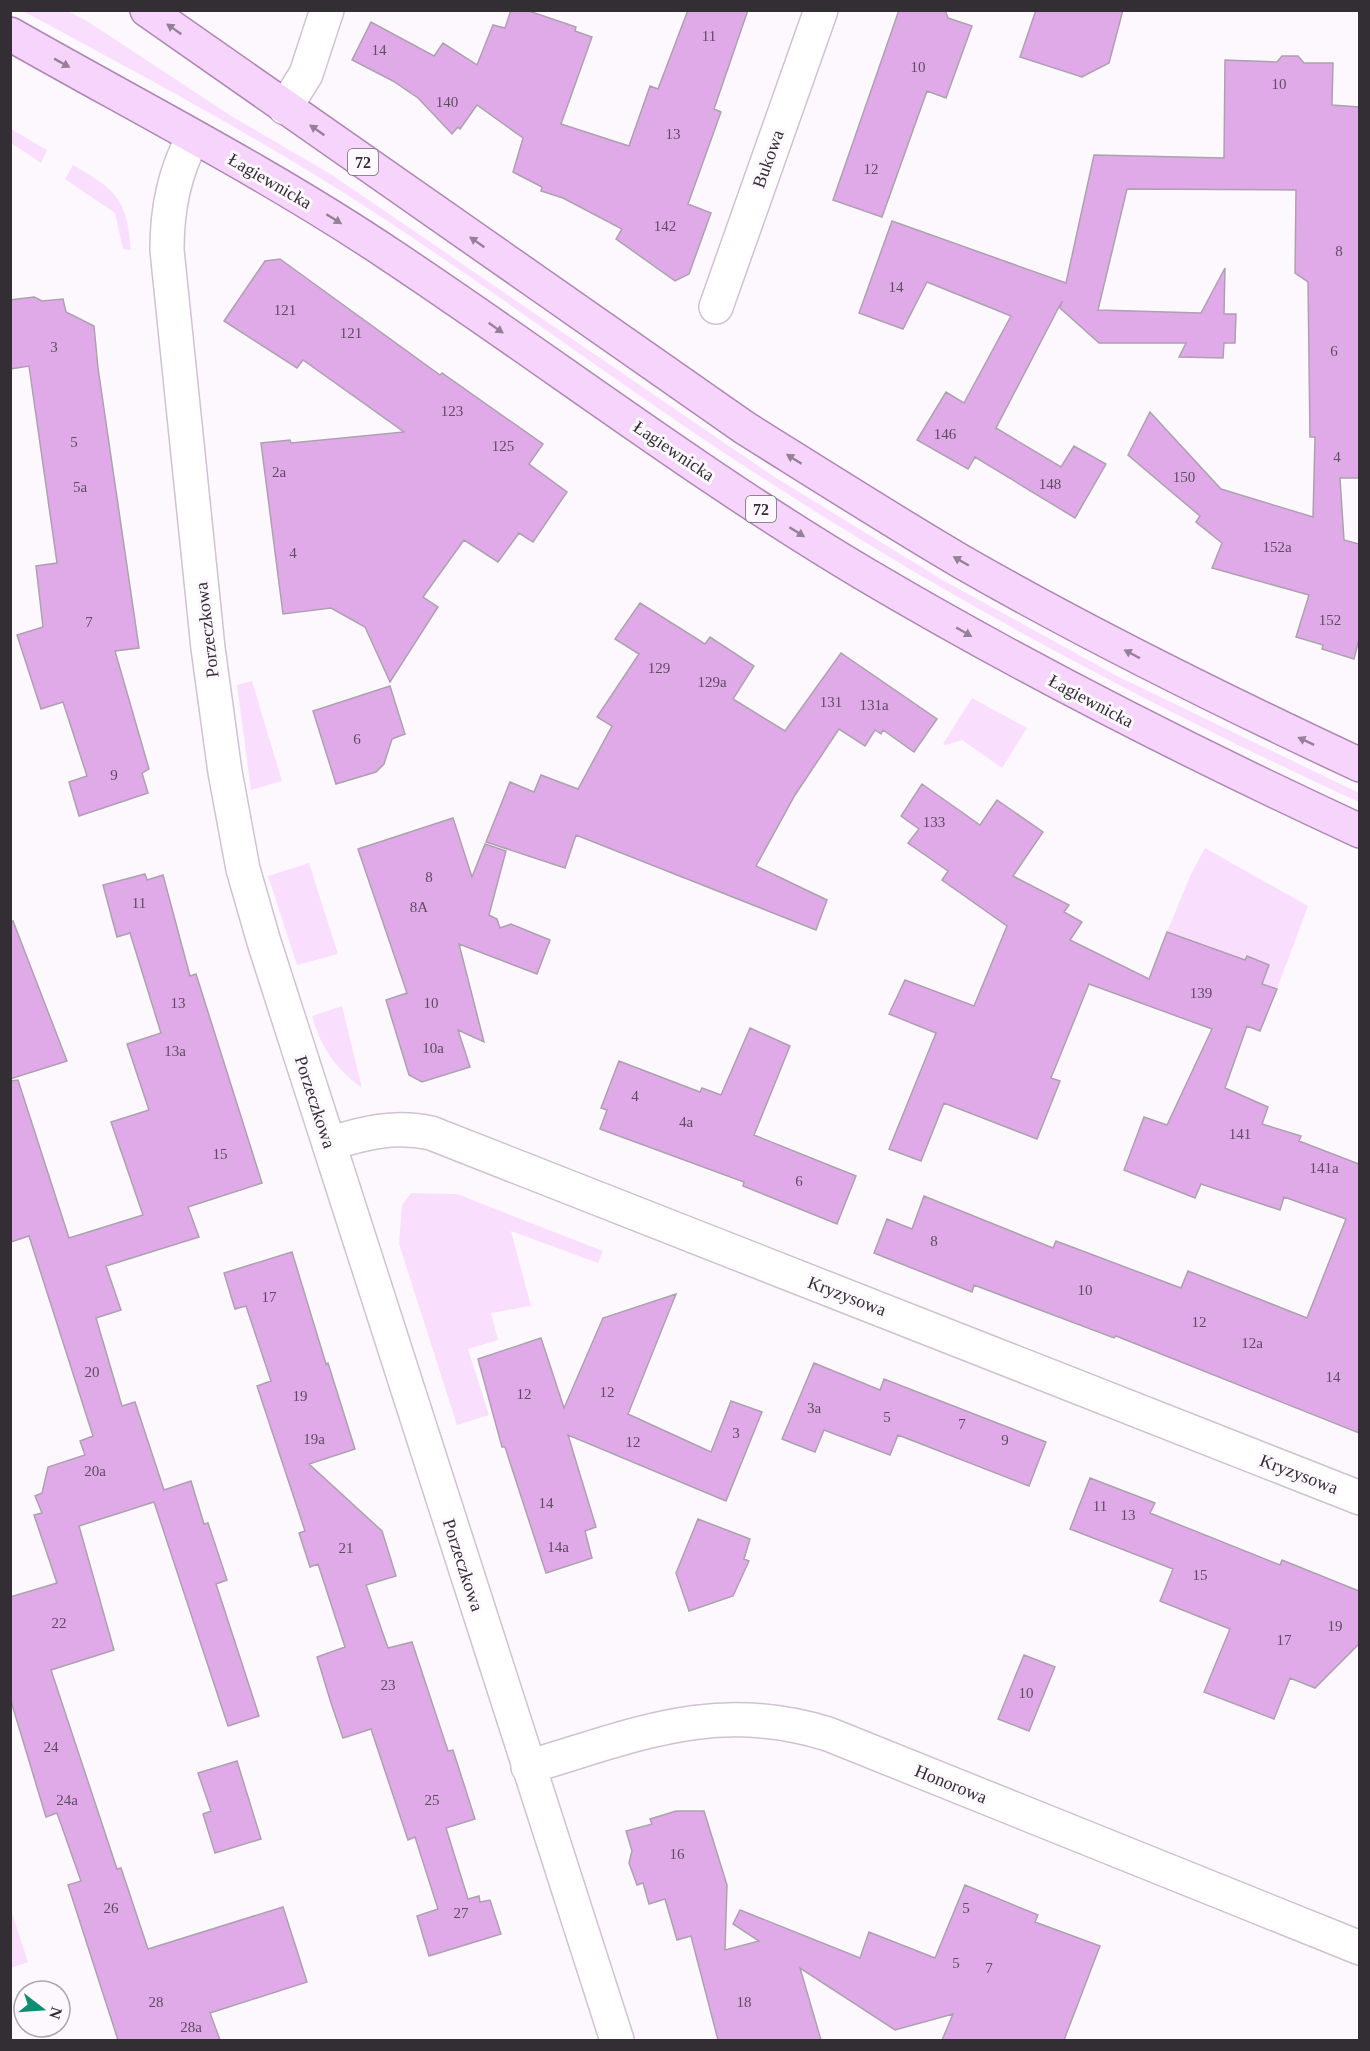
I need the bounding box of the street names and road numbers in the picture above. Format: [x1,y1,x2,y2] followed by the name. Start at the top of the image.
[748,127,788,191] street label: Bukowa
[225,149,315,213] street label: Łagiewnicka
[348,149,378,175] road number: 72
[630,417,718,485] street label: Łagiewnicka
[746,496,776,522] road number: 72
[191,581,223,679] street label: Porzeczkowa
[1045,670,1137,732] street label: Łagiewnicka
[291,1053,339,1151] street label: Porzeczkowa
[805,1272,889,1320] street label: Kryzysowa
[1257,1450,1341,1498] street label: Kryzysowa
[439,1516,487,1614] street label: Porzeczkowa
[912,1760,990,1808] street label: Honorowa

